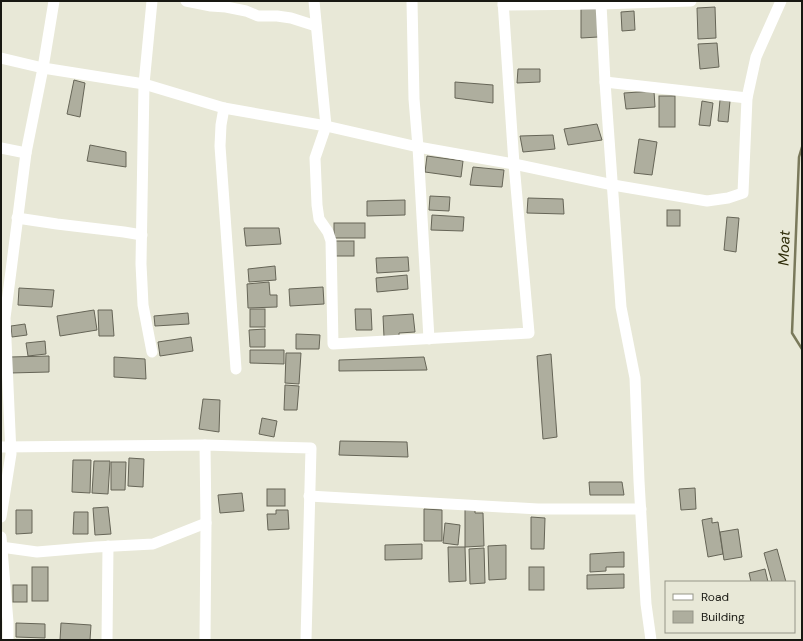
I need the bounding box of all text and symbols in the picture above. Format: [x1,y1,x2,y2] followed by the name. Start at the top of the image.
[773,230,795,266] water label: Moat
[665,581,795,633] legend
[701,589,729,605] text: Road
[701,609,745,625] text: Building

